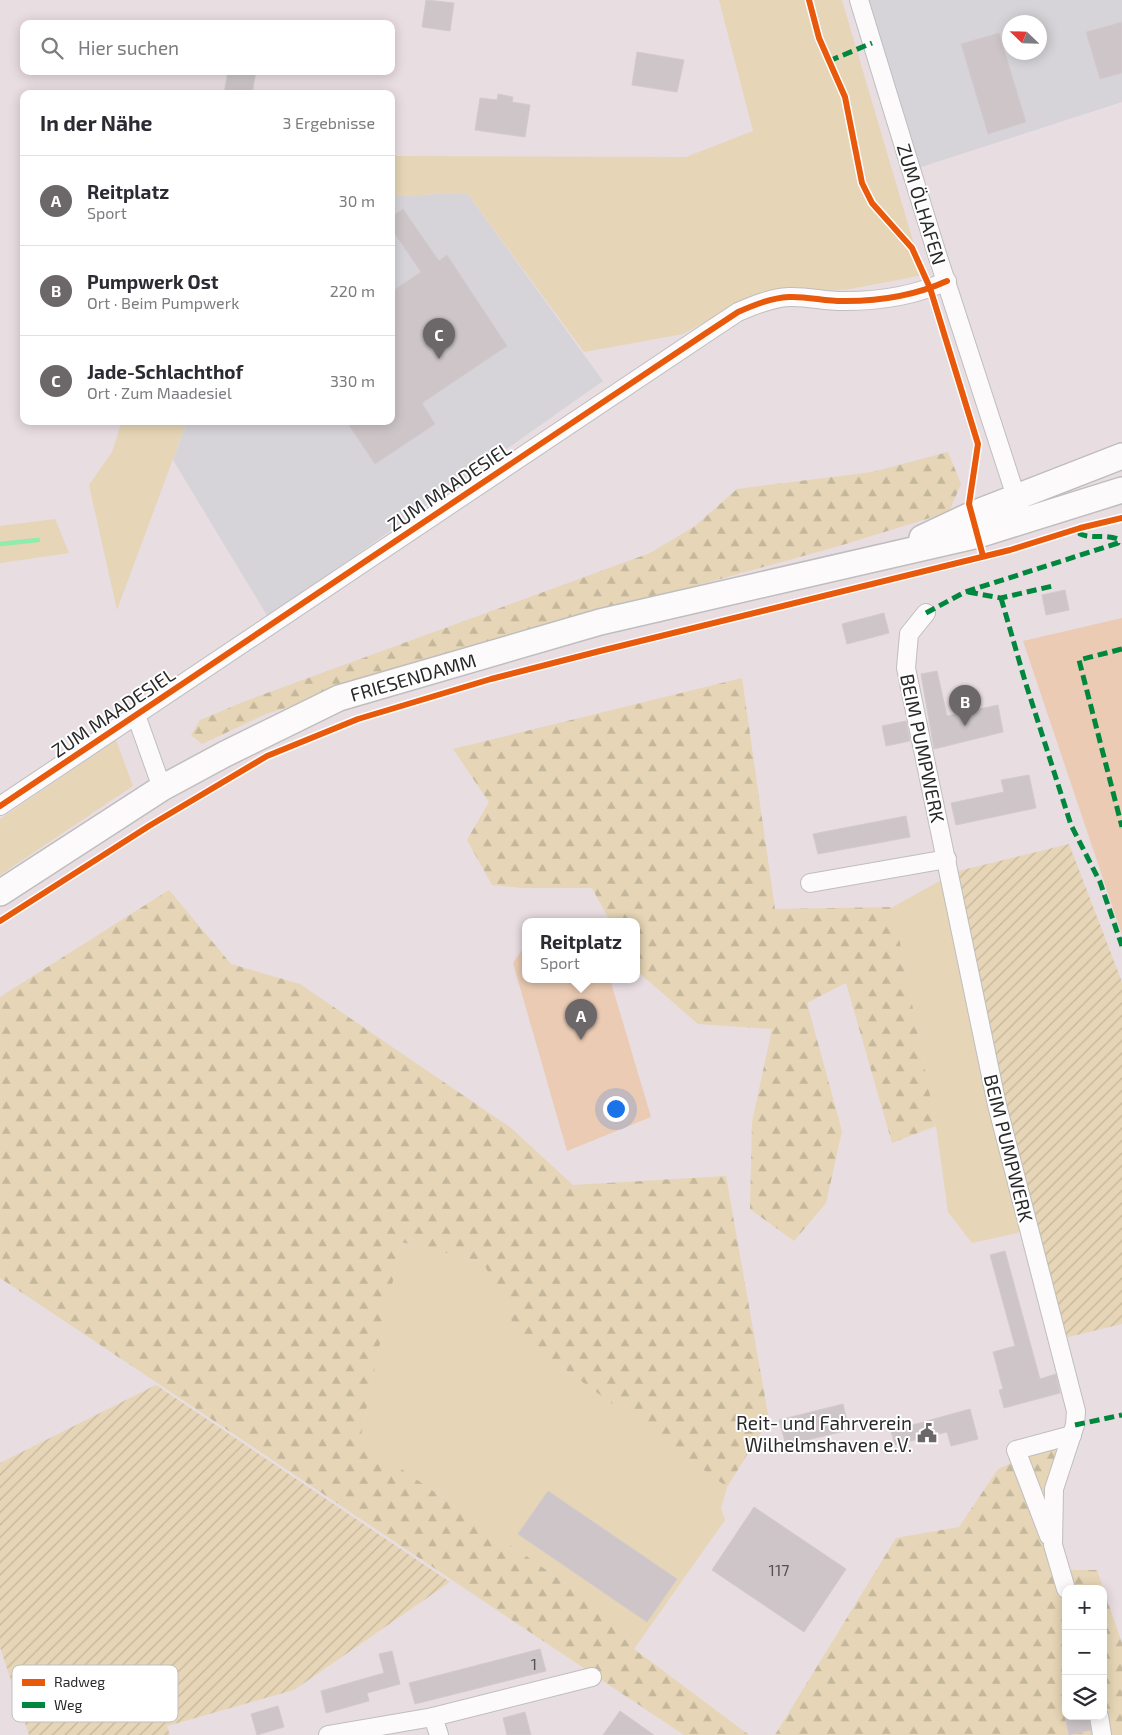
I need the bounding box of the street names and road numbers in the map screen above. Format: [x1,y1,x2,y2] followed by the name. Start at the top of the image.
[893,141,951,267] street label: ZUM ÖLHAFEN
[383,436,515,536] street label: ZUM MAADESIEL
[347,648,479,706] street label: FRIESENDAMM
[47,662,179,762] street label: ZUM MAADESIEL
[896,671,950,825] street label: BEIM PUMPWERK
[979,1072,1039,1224] street label: BEIM PUMPWERK

